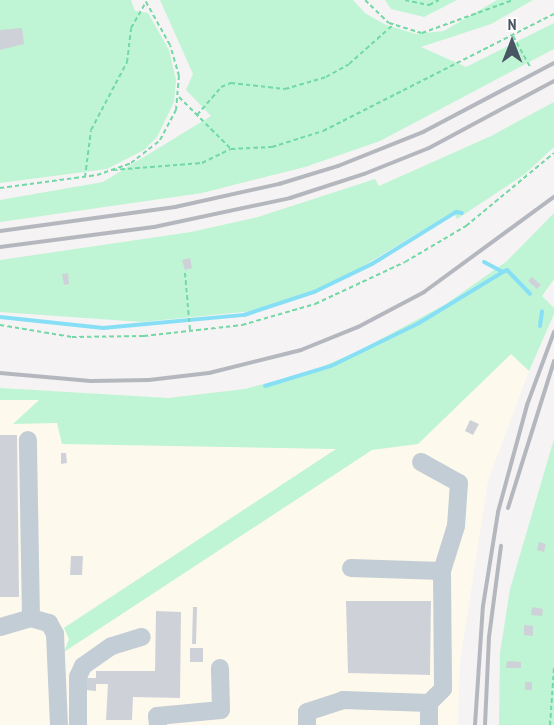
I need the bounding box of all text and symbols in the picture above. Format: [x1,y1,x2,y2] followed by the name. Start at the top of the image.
[482,12,542,72] north arrow
[508,14,516,34] text: N

